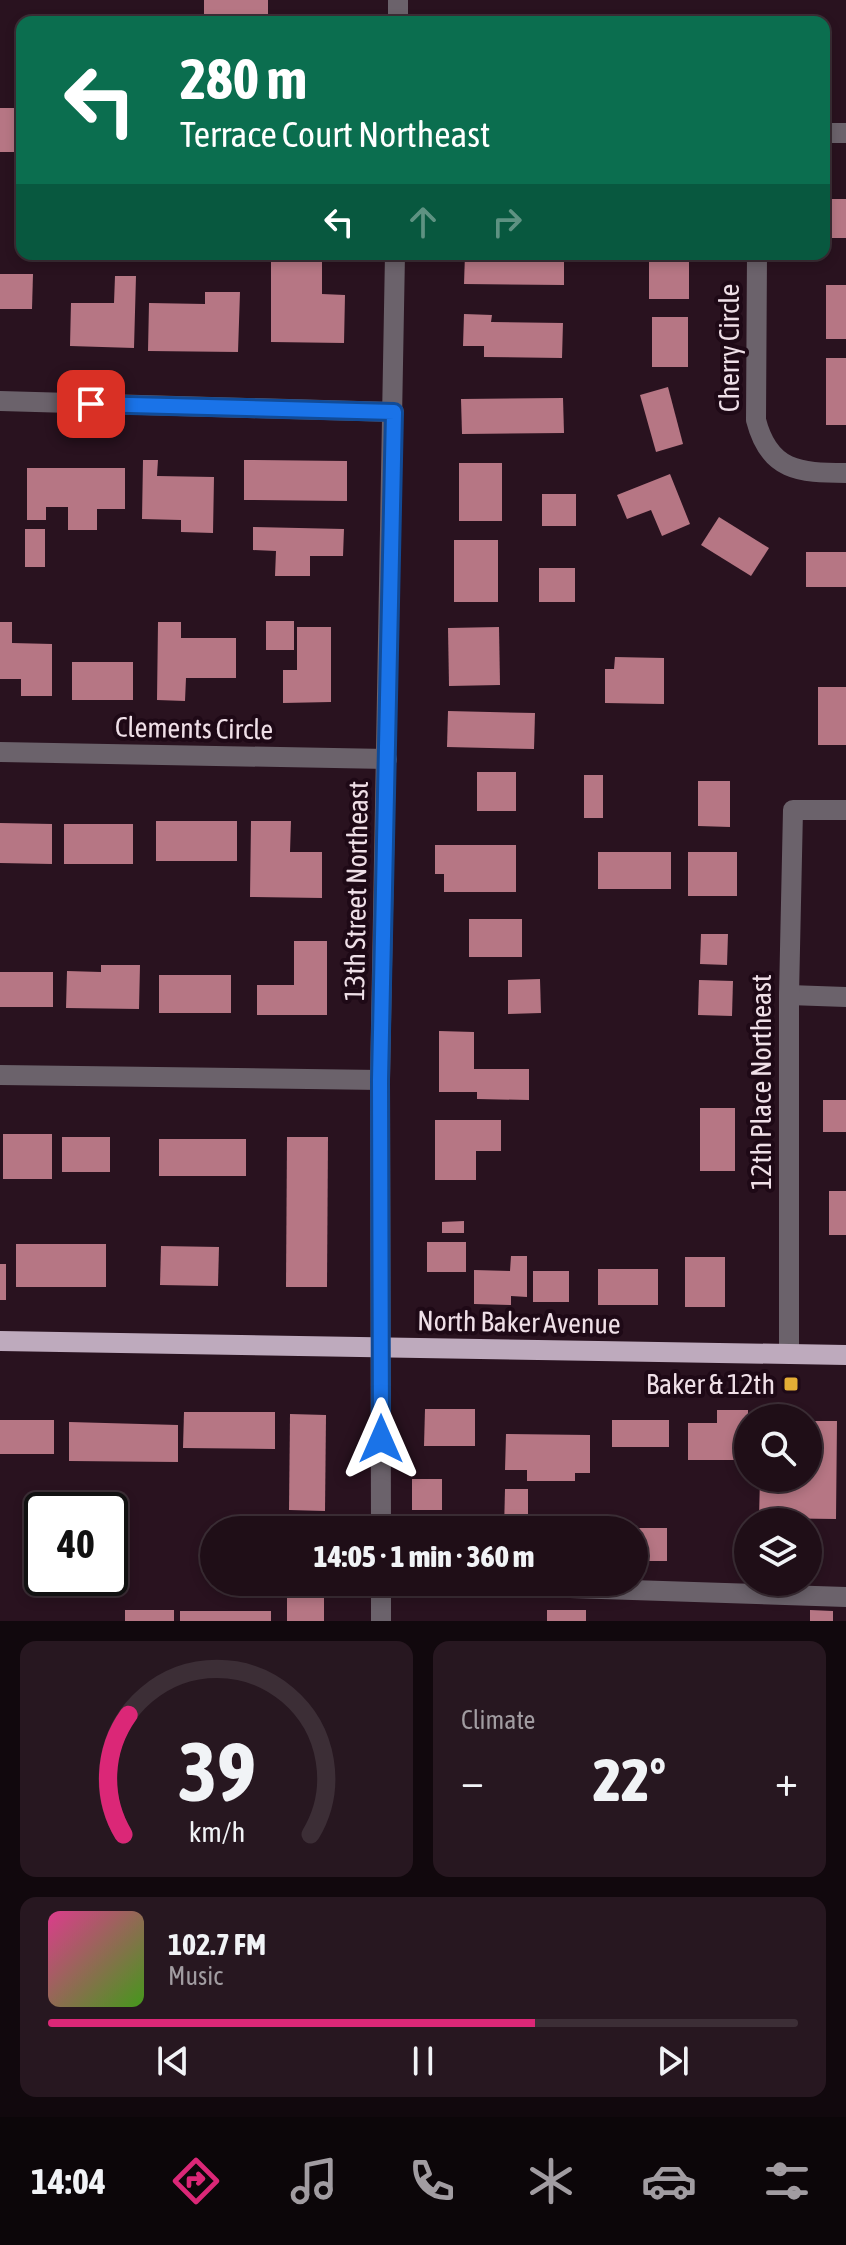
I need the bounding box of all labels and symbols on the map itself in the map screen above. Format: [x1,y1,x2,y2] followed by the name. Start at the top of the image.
[713,284,745,412] street label: Cherry Circle
[57,370,125,438] pin
[115,711,273,745] street label: Clements Circle
[338,781,374,1001] street label: 13th Street Northeast
[745,974,777,1190] street label: 12th Place Northeast
[417,1304,621,1340] street label: North Baker Avenue
[646,1368,775,1400] place label: Baker & 12th
[782,1375,800,1393] marker: Baker & 12th
[339,1397,423,1481] position arrow
[24,1492,128,1596] speed limit sign: 40

